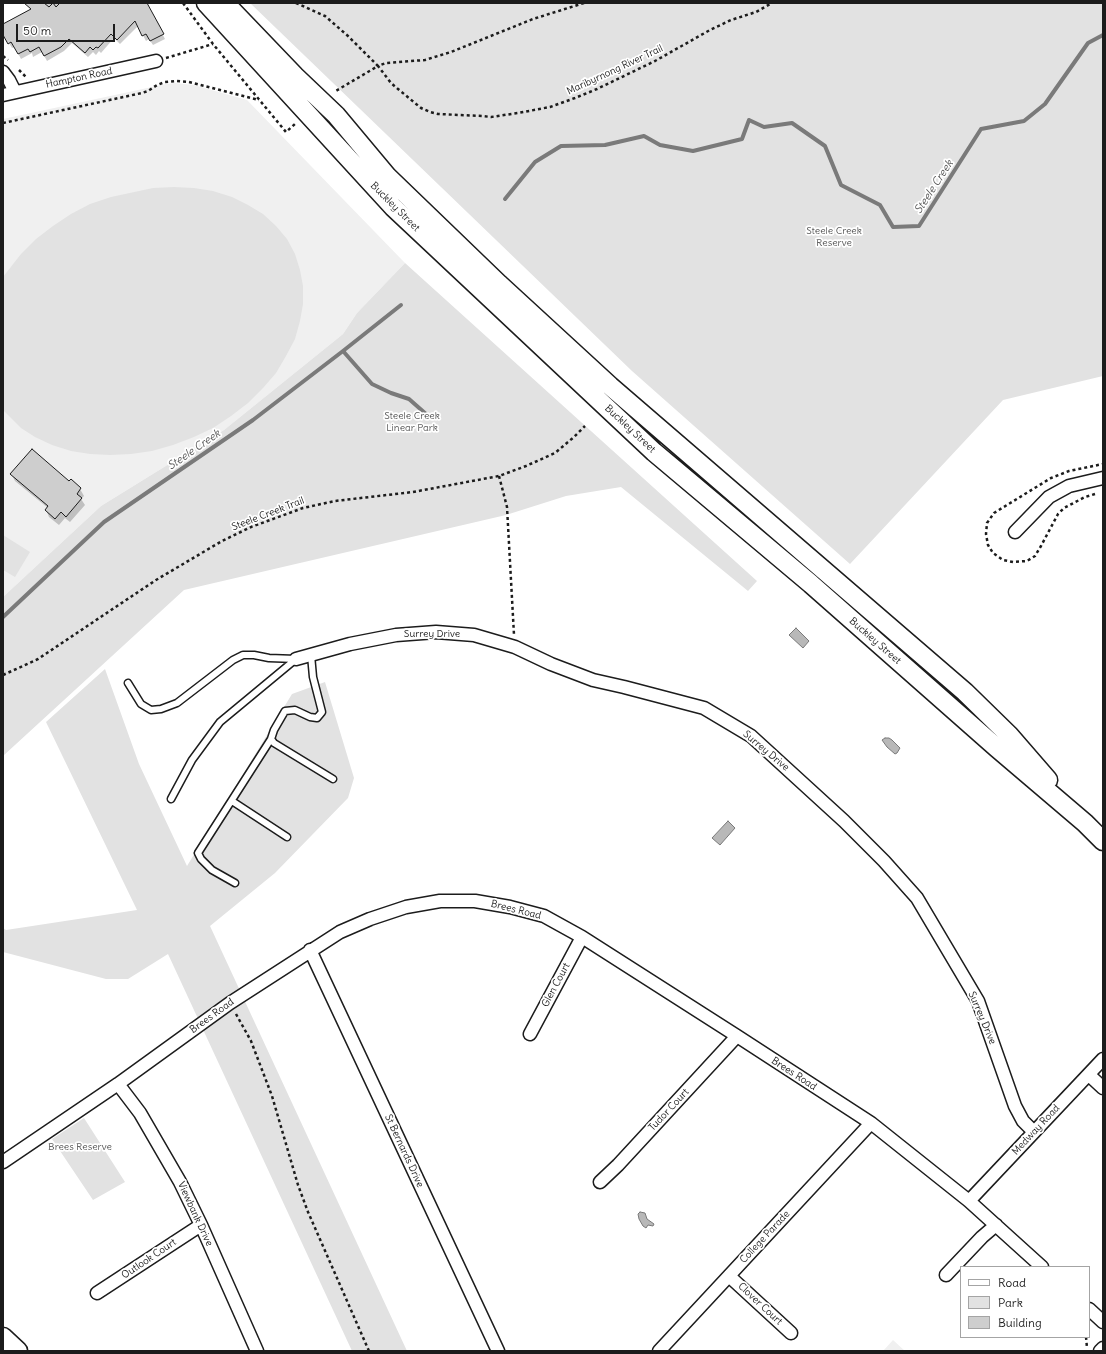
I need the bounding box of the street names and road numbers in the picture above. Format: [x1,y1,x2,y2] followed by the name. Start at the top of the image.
[565,42,665,98] street label: Maribyrnong River Trail
[45,65,113,91] street label: Hampton Road
[368,180,422,234] street label: Buckley Street
[602,402,658,456] street label: Buckley Street
[230,495,306,533] street label: Steele Creek Trail
[847,615,903,667] street label: Buckley Street
[404,628,460,640] street label: Surrey Drive
[741,728,791,774] street label: Surrey Drive
[490,898,542,922] street label: Brees Road
[539,961,573,1009] street label: Glen Court
[965,990,999,1046] street label: Surrey Drive
[188,996,236,1036] street label: Brees Road
[769,1055,819,1093] street label: Brees Road
[646,1086,692,1134] street label: Tudor Court
[1010,1102,1062,1158] street label: Medway Road
[382,1113,426,1189] street label: St Bernards Drive
[175,1180,215,1248] street label: Viewbank Drive
[738,1208,792,1266] street label: College Parade
[119,1236,179,1282] street label: Outlook Court
[735,1280,785,1328] street label: Clover Court

